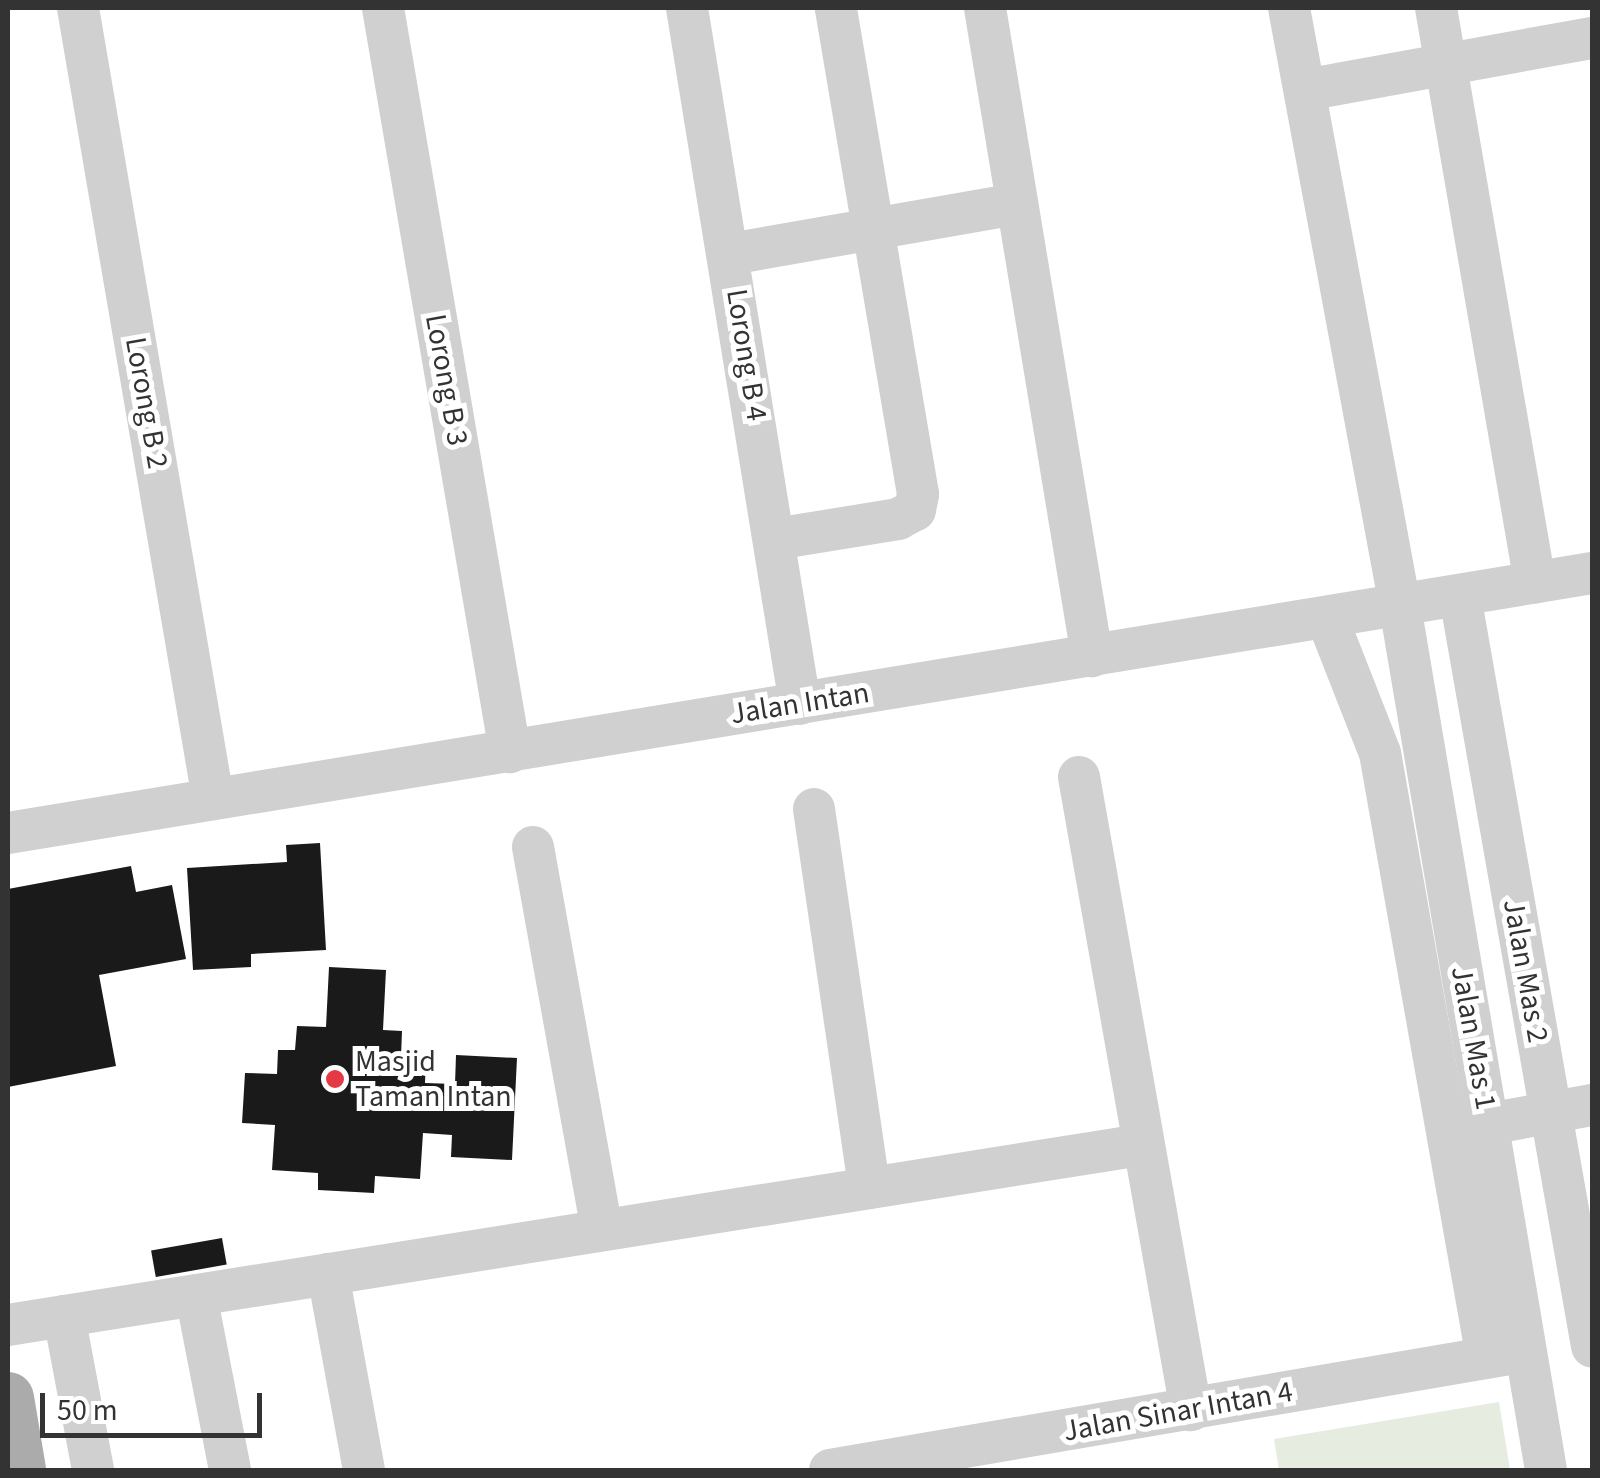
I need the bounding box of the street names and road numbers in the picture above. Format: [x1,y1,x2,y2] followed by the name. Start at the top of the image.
[718,287,774,423] street label: Lorong B 4
[417,311,475,449] street label: Lorong B 3
[117,334,175,472] street label: Lorong B 2
[728,675,872,733] street label: Jalan Intan
[1495,896,1555,1046] street label: Jalan Mas 2
[1443,963,1503,1113] street label: Jalan Mas 1
[1061,1374,1295,1450] street label: Jalan Sinar Intan 4

